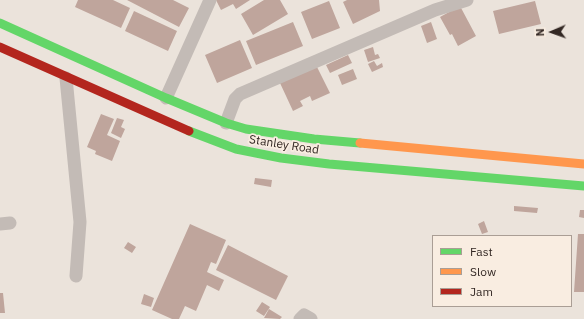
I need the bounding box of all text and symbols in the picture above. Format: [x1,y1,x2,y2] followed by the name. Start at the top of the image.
[532,12,572,52] north arrow
[533,28,547,37] text: N
[248,132,320,158] street label: Stanley Road
[432,235,572,307] legend
[470,244,493,259] text: Fast
[470,264,496,279] text: Slow
[470,284,493,299] text: Jam

